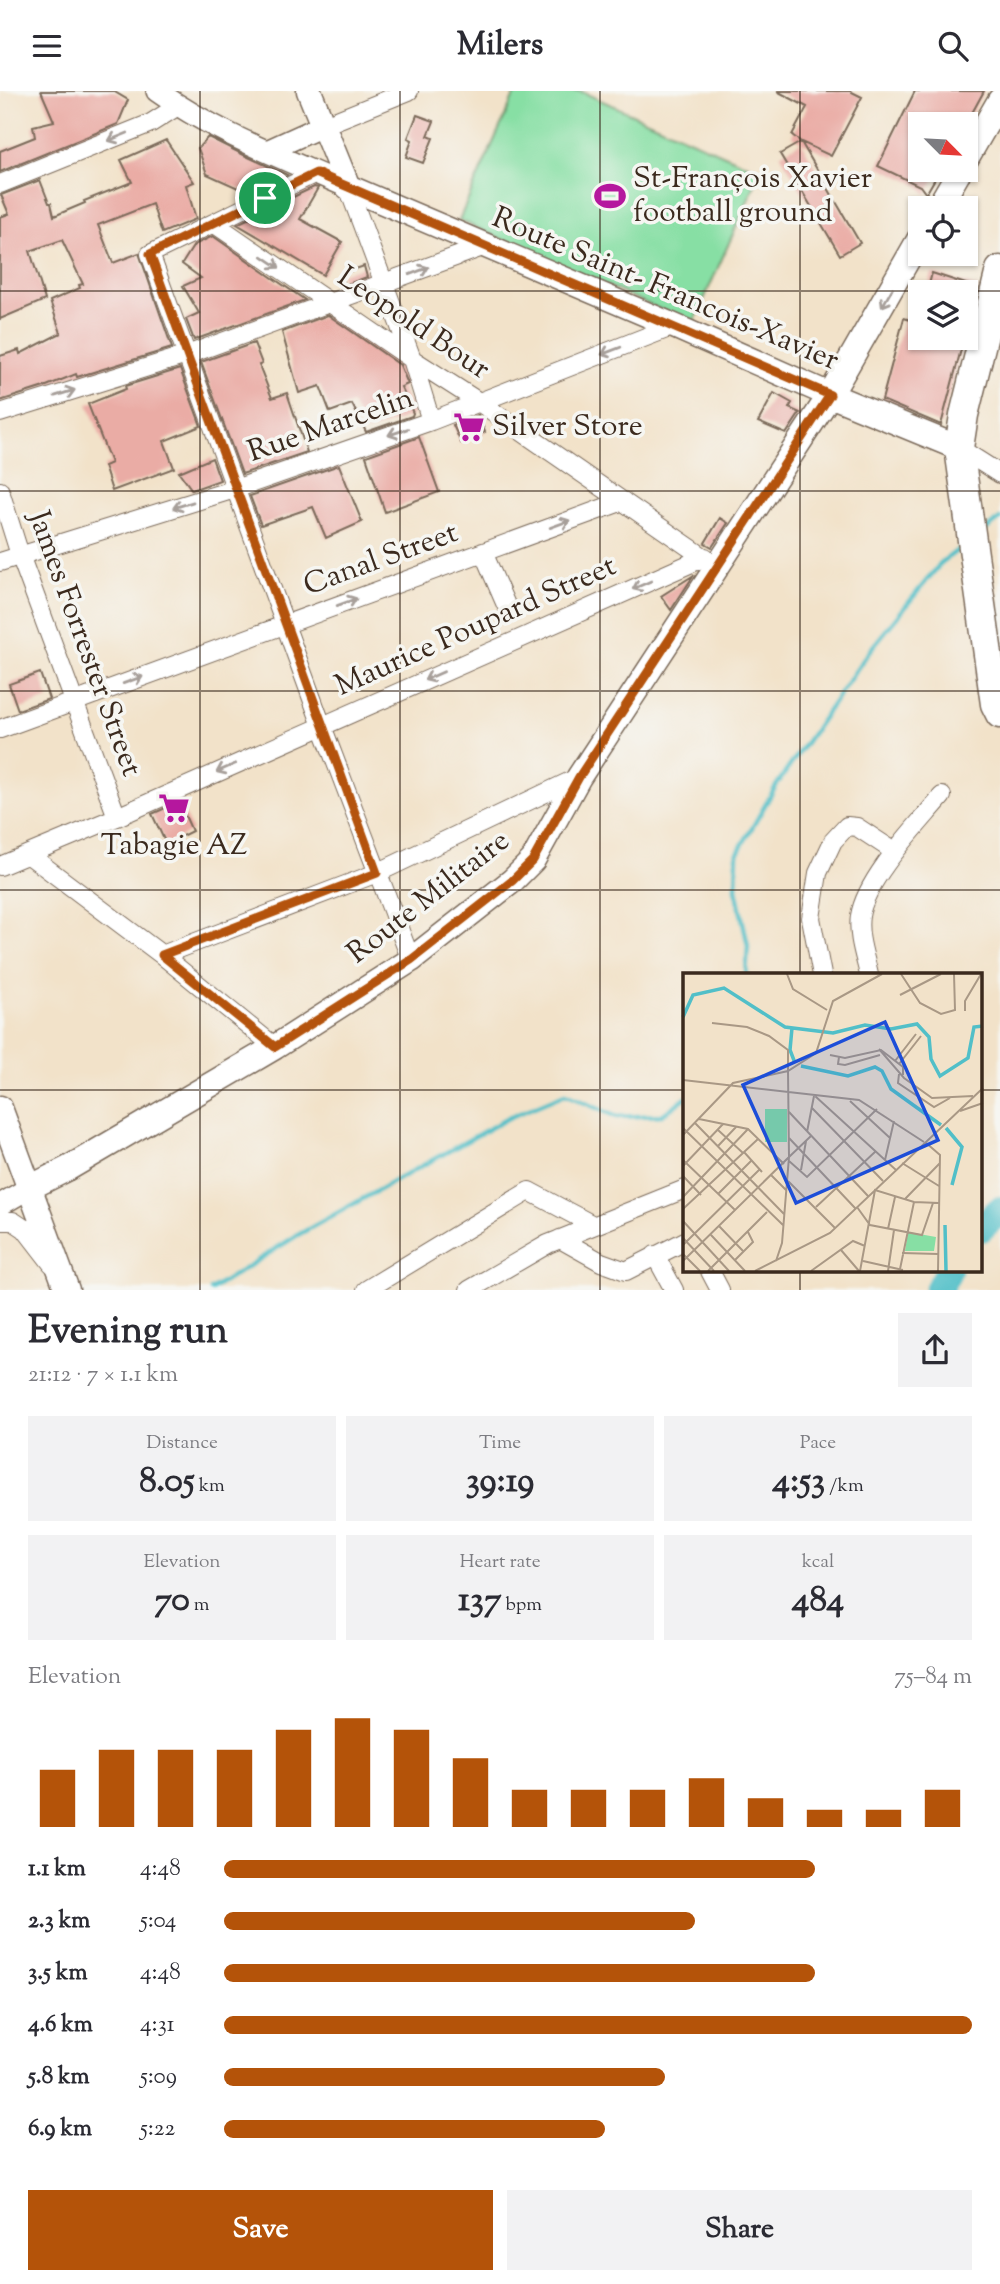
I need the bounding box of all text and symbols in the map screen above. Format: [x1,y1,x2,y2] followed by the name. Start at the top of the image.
[457,23,543,69] text: Milers
[28,27,66,65] icon: menu
[934,27,972,65] icon: search
[908,112,978,182] north arrow
[908,112,978,350] map controls
[107,131,129,144] one-way arrow
[633,158,872,235] place label: St-François Xavier football ground
[235,168,295,228] pin
[246,179,284,217] icon: arrive
[593,179,627,213] sports icon: St-François Xavier football ground
[908,196,978,266] button: locate
[485,197,845,383] street label: Route Saint- Francois-Xavier
[261,255,280,269] one-way arrow
[328,257,498,391] street label: Leopold Bour
[408,264,430,276] one-way arrow
[908,280,978,350] button: layers
[879,287,893,307] one-way arrow
[600,346,622,358] one-way arrow
[242,377,420,474] street label: Rue Marcelin
[54,385,76,398] one-way arrow
[492,406,643,449] place label: Silver Store
[452,410,486,444] supermarket icon: Silver Store
[388,427,410,439] one-way arrow
[172,500,194,512] one-way arrow
[15,503,152,783] street label: James Forrester Street
[298,512,464,608] street label: Canal Street
[549,517,571,529] one-way arrow
[329,546,623,708] street label: Maurice Poupard Street
[632,579,653,592] one-way arrow
[335,594,357,607] one-way arrow
[424,670,445,683] one-way arrow
[121,672,143,685] one-way arrow
[216,762,237,775] one-way arrow
[157,791,191,825] supermarket icon: Tabagie AZ
[339,821,519,975] street label: Route Militaire
[101,825,247,868] place label: Tabagie AZ
[683,973,982,1273] inset map
[28,1306,228,1360] text: Evening run
[898,1313,972,1387] button: share
[28,1359,178,1392] text: 21:12 · 7 × 1.1 km
[146,1430,218,1457] text: Distance
[479,1430,521,1457] text: Time
[800,1430,836,1457] text: Pace
[139,1457,195,1508] text: 8.05
[466,1457,534,1508] text: 39:19
[772,1457,825,1508] text: 4:53
[195,1473,225,1500] text: km
[825,1473,864,1500] text: /km
[143,1549,221,1576] text: Elevation
[459,1549,541,1576] text: Heart rate
[802,1549,834,1576] text: kcal
[154,1576,190,1627] text: 70
[458,1576,502,1627] text: 137
[792,1576,844,1627] text: 484
[190,1592,210,1619] text: m
[502,1592,542,1619] text: bpm
[28,1661,121,1694] text: Elevation
[894,1661,972,1694] text: 75–84 m
[28,1853,86,1886] text: 1.1 km
[140,1853,181,1886] text: 4:48
[28,1905,90,1938] text: 2.3 km
[140,1905,176,1938] text: 5:04
[28,1957,87,1990] text: 3.5 km
[140,1957,181,1990] text: 4:48
[28,2009,93,2042] text: 4.6 km
[140,2009,175,2042] text: 4:31
[28,2061,90,2094] text: 5.8 km
[140,2061,177,2094] text: 5:09
[28,2113,92,2146] text: 6.9 km
[140,2113,175,2146] text: 5:22
[28,2190,493,2270] button: Save
[507,2190,972,2270] button: Share

